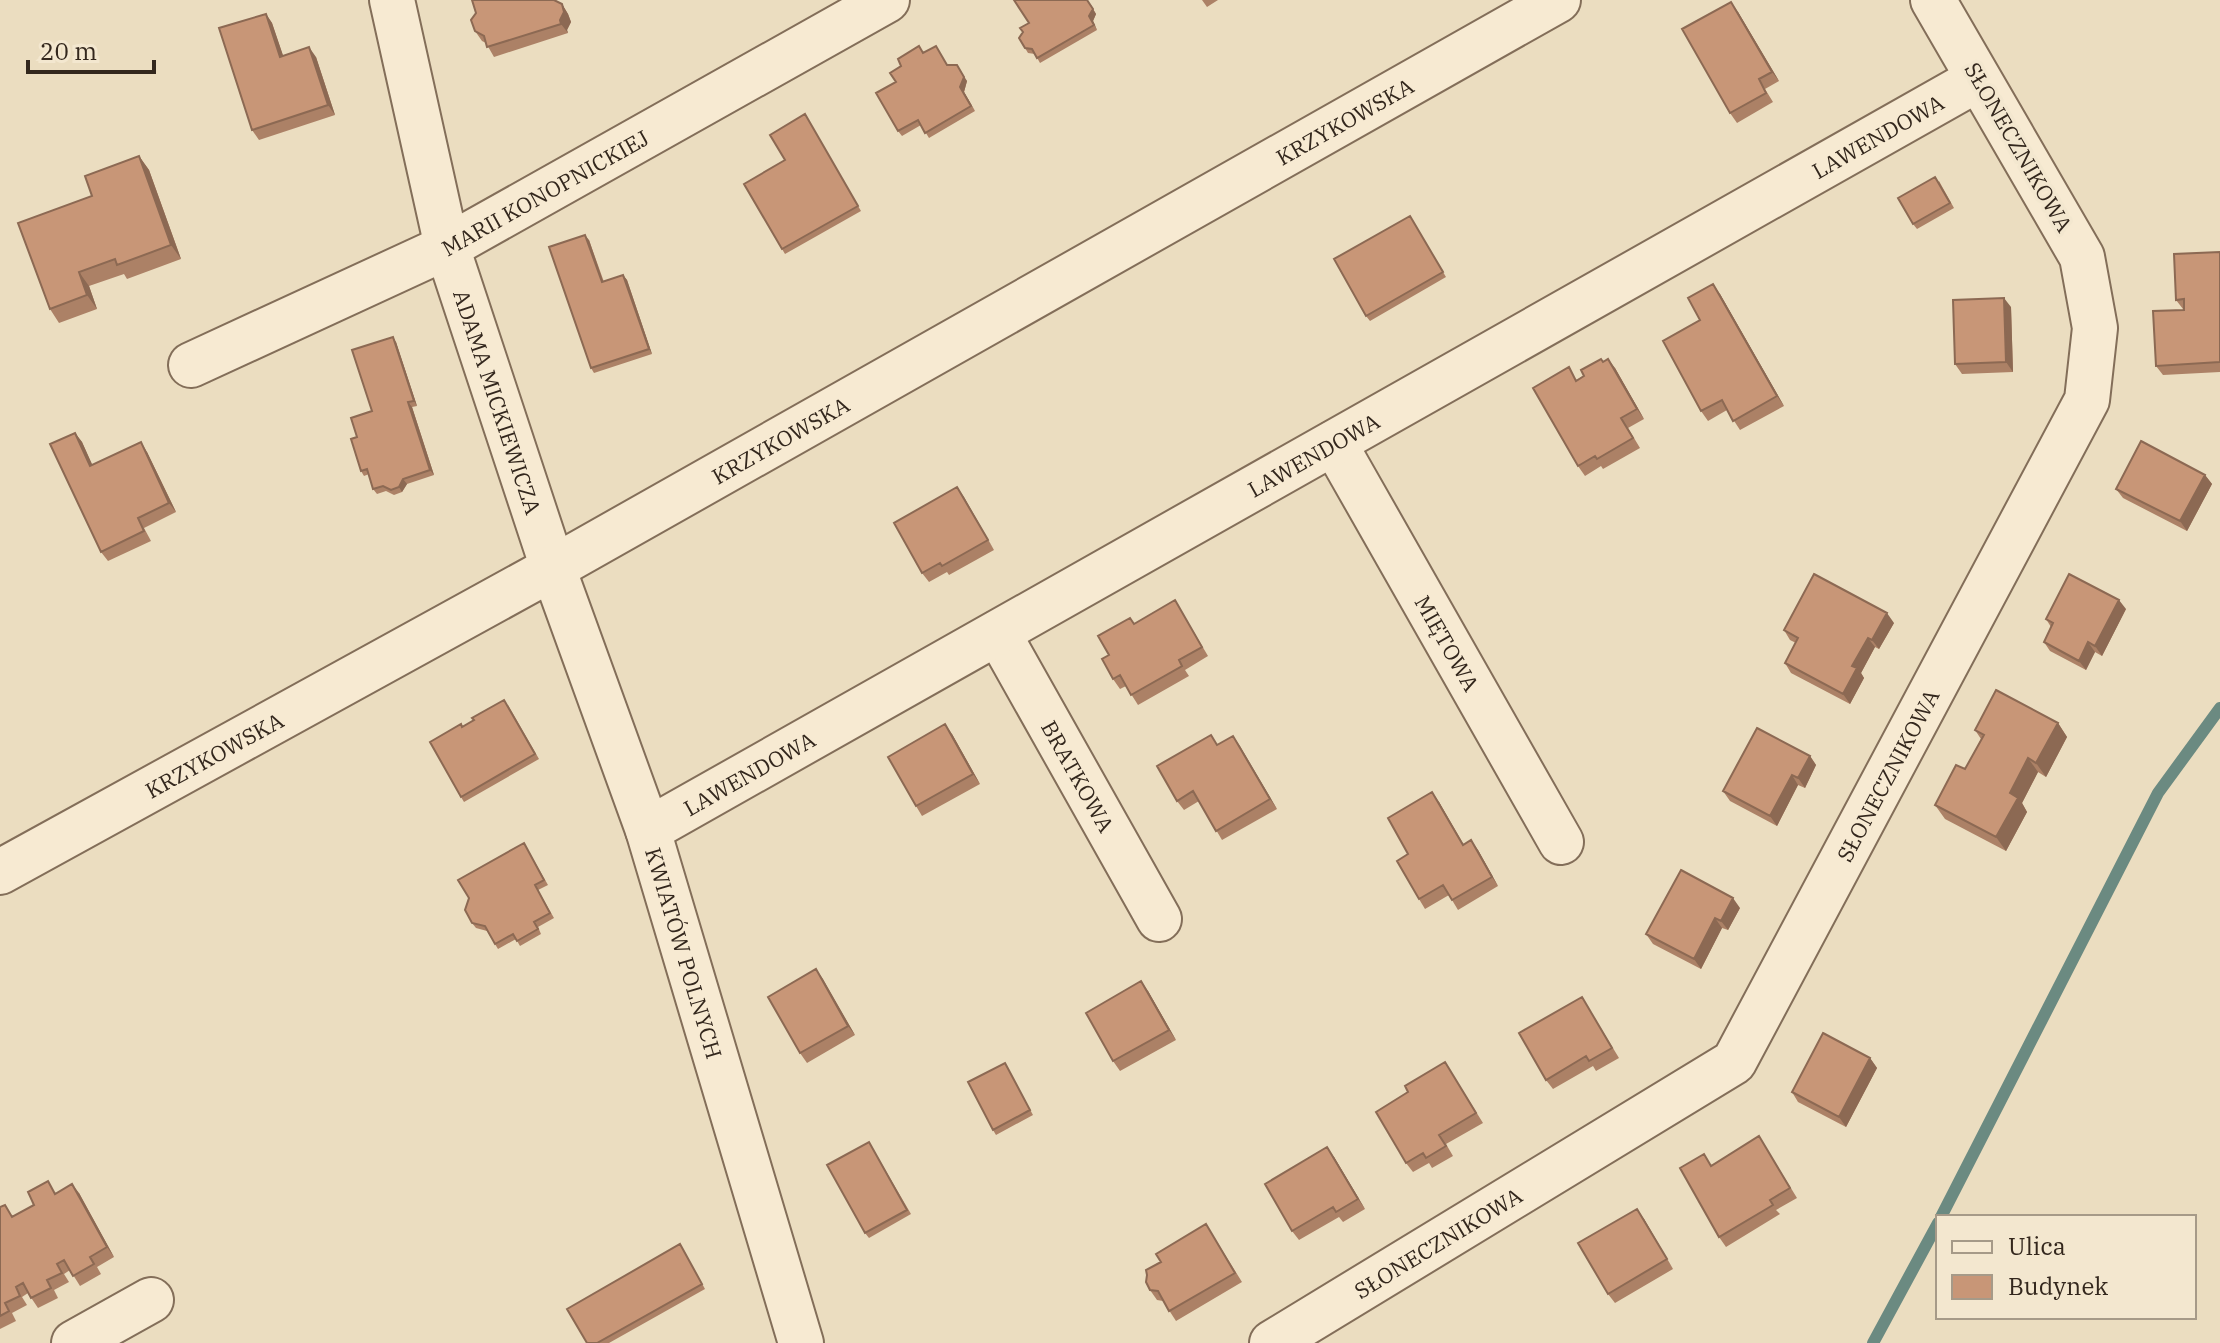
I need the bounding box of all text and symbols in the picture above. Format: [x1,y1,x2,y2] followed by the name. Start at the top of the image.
[28,24,154,74] scale bar
[40,35,97,67] text: 20 m
[1959,57,2079,237] street label: SŁONECZNIKOWA
[1270,70,1418,171] street label: KRZYKOWSKA
[1806,87,1949,184] street label: LAWENDOWA
[436,122,654,262] street label: MARII KONOPNICKIEJ
[447,286,549,518] street label: ADAMA MICKIEWICZA
[706,389,854,490] street label: KRZYKOWSKA
[1242,406,1384,503] street label: LAWENDOWA
[1409,590,1487,696] street label: MIĘTOWA
[1829,684,1945,866] street label: SŁONECZNIKOWA
[140,705,288,804] street label: KRZYKOWSKA
[1035,715,1122,837] street label: BRATKOWA
[678,724,820,822] street label: LAWENDOWA
[639,844,730,1062] street label: KWIATÓW POLNYCH
[1348,1180,1527,1304] street label: SŁONECZNIKOWA
[1936,1215,2196,1319] legend
[2008,1230,2066,1262] text: Ulica
[2008,1270,2108,1302] text: Budynek

